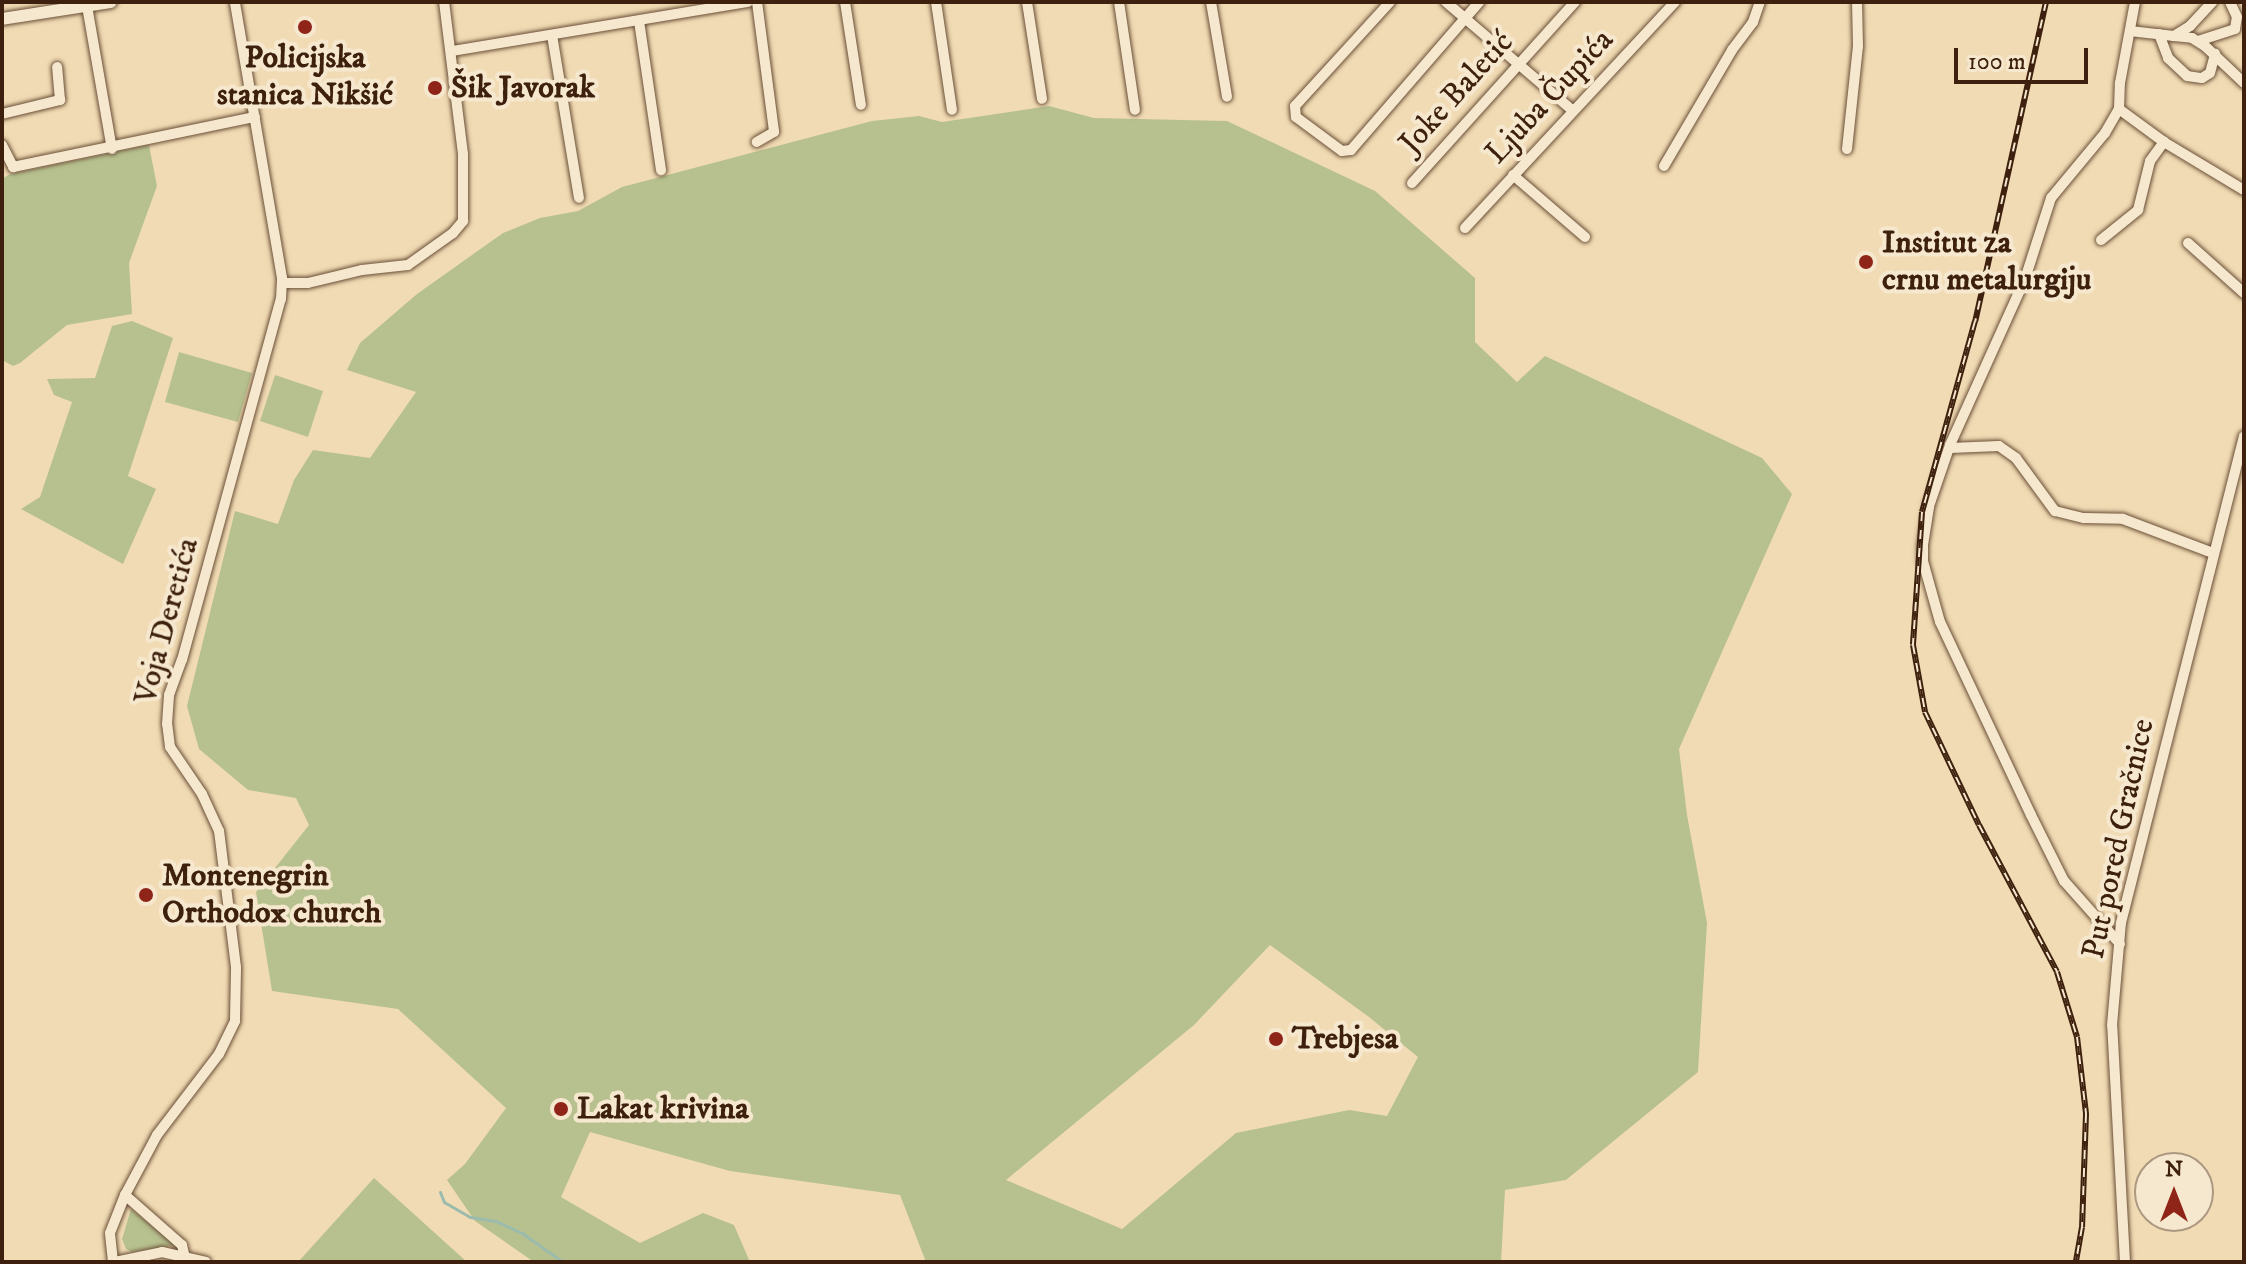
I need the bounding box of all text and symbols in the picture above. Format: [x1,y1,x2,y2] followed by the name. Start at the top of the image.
[296,18,314,36] marker: Policijska stanica Nikšić
[1478,22,1622,172] street label: Ljuba Čupića
[1392,24,1522,162] street label: Joke Baletić
[1958,32,2092,82] scale bar
[217,40,393,115] place label: Policijska stanica Nikšić
[1968,47,2026,77] text: 100 m
[451,69,595,107] place label: Šik Javorak
[426,79,444,97] marker: Šik Javorak
[1882,225,2091,300] place label: Institut za crnu metalurgiju
[1857,253,1875,271] marker: Institut za crnu metalurgiju
[126,534,208,708] street label: Voja Deretića
[2075,716,2163,962] street label: Put pored Gračnice
[162,858,381,933] place label: Montenegrin Orthodox church
[137,886,155,904] marker: Montenegrin Orthodox church
[1292,1020,1398,1058] place label: Trebjesa
[1267,1030,1285,1048] marker: Trebjesa
[577,1090,749,1128] place label: Lakat krivina
[552,1100,570,1118] marker: Lakat krivina
[2134,1152,2214,1232] north arrow
[2165,1156,2183,1183] text: N

